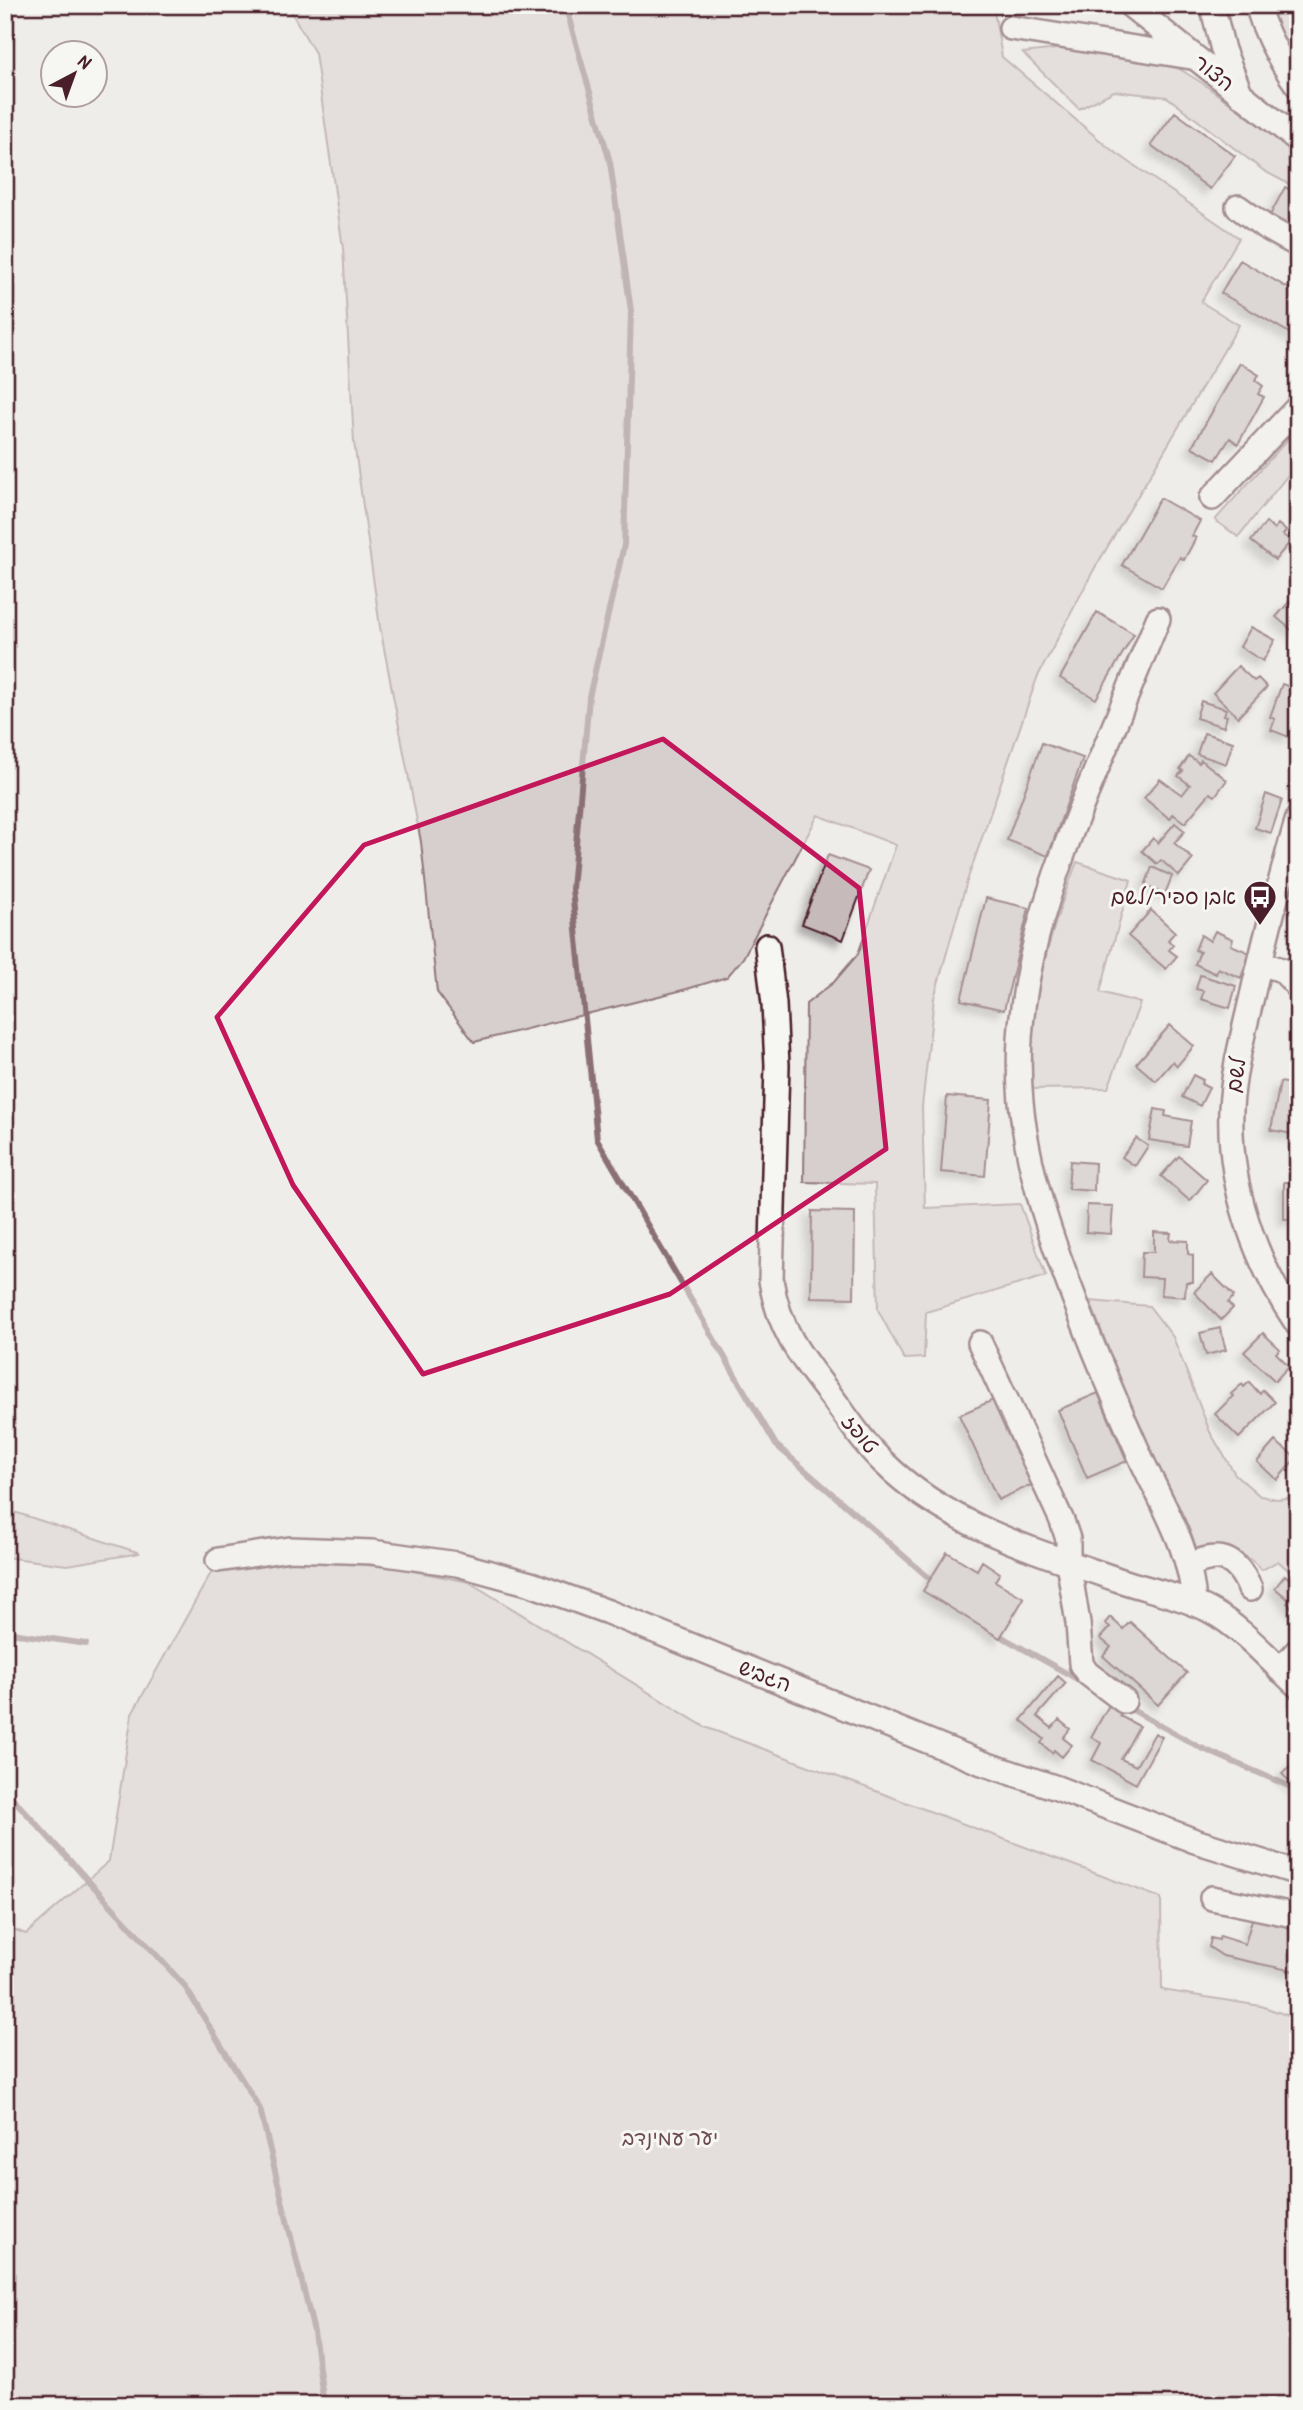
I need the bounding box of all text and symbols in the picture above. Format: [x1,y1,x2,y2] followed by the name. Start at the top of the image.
[38,38,108,108] north arrow
[1188,47,1241,98] street label: הצור
[73,48,97,74] text: N
[1241,878,1279,927] bus stop icon: אבן ספיר/לשם
[1110,882,1236,911] place label: אבן ספיר/לשם
[1218,1055,1253,1094] street label: לשם
[835,1408,885,1460] street label: טופז
[735,1652,796,1699] street label: הגביש
[622,2123,718,2152] park label: יער עמינדב

